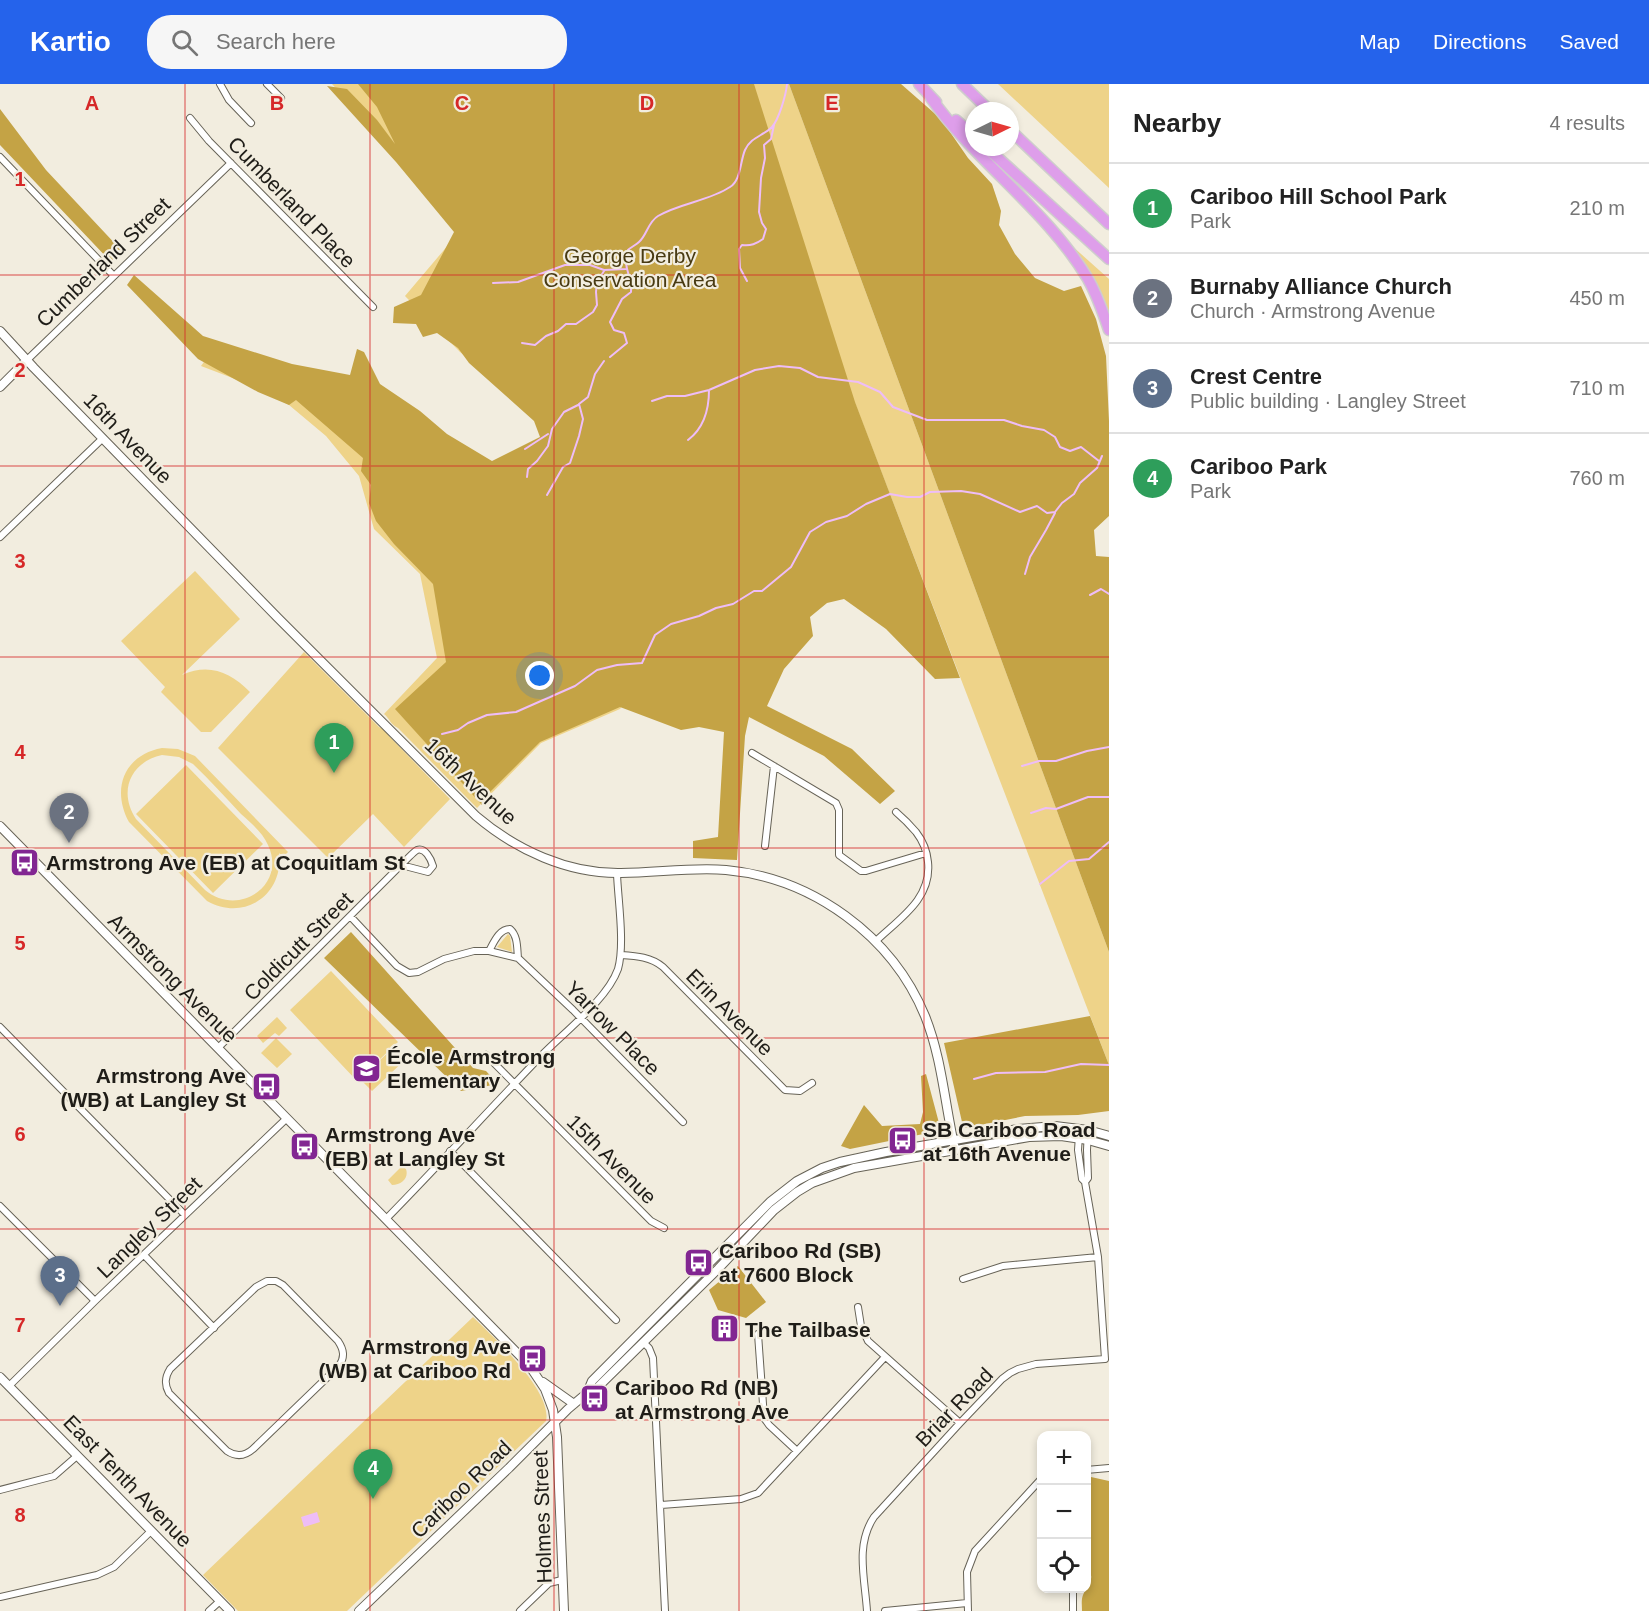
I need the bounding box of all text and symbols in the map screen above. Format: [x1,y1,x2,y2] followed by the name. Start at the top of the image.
[147,15,567,69] search box
[30,26,111,57] text: Kartio
[168,26,201,59] icon: search
[216,29,336,54] text: Search here
[1359,30,1400,53] text: Map
[1433,30,1526,53] text: Directions
[1559,30,1619,53] text: Saved
[85,92,99,114] text: A
[270,92,284,114] text: B
[455,92,469,114] text: C
[640,92,654,114] text: D
[825,92,839,114] text: E
[965,102,1019,156] north arrow
[1133,108,1221,138] text: Nearby
[1549,112,1625,134] text: 4 results
[224,132,360,272] street label: Cumberland Place
[14,168,26,190] text: 1
[1190,184,1447,209] text: Cariboo Hill School Park
[32,192,174,331] street label: Cumberland Street
[1147,197,1158,219] text: 1
[1569,197,1625,219] text: 210 m
[1190,210,1231,232] text: Park
[544,244,717,291] park label: George Derby Conservation Area
[1190,274,1452,299] text: Burnaby Alliance Church
[1147,287,1158,309] text: 2
[1569,287,1625,309] text: 450 m
[1190,300,1435,322] text: Church · Armstrong Avenue
[14,359,26,381] text: 2
[1190,364,1322,389] text: Crest Centre
[1147,377,1158,399] text: 3
[1569,377,1625,399] text: 710 m
[79,388,177,488] street label: 16th Avenue
[1190,390,1466,412] text: Public building · Langley Street
[1190,454,1327,479] text: Cariboo Park
[1147,467,1158,489] text: 4
[1569,467,1625,489] text: 760 m
[1190,480,1231,502] text: Park
[14,550,26,572] text: 3
[525,661,554,690] your location
[314,724,354,773] pin: 1
[421,733,521,829] street label: 16th Avenue
[14,741,26,763] text: 4
[50,794,88,843] pin: 2
[9,846,41,878] bus stop icon: Armstrong Ave (EB) at Coquitlam St
[46,851,405,874] place label: Armstrong Ave (EB) at Coquitlam St
[239,887,357,1005] street label: Coldicutt Street
[104,909,242,1047] street label: Armstrong Avenue
[14,932,26,954] text: 5
[682,964,778,1060] street label: Erin Avenue
[561,976,665,1080] street label: Yarrow Place
[387,1045,555,1092] place label: École Armstrong Elementary
[350,1052,382,1084] school or university icon: École Armstrong Elementary
[60,1064,246,1111] place label: Armstrong Ave (WB) at Langley St
[251,1071,283,1103] bus stop icon: Armstrong Ave (WB) at Langley St
[563,1110,661,1208] street label: 15th Avenue
[923,1118,1096,1165] place label: SB Cariboo Road at 16th Avenue
[14,1123,26,1145] text: 6
[325,1123,505,1170] place label: Armstrong Ave (EB) at Langley St
[886,1125,918,1157] bus stop icon: SB Cariboo Road at 16th Avenue
[288,1130,320,1162] bus stop icon: Armstrong Ave (EB) at Langley St
[92,1172,206,1282] street label: Langley Street
[719,1239,881,1286] place label: Cariboo Rd (SB) at 7600 Block
[682,1246,714,1278] bus stop icon: Cariboo Rd (SB) at 7600 Block
[40,1256,80,1306] pin: 3
[708,1313,740,1345] building icon: The Tailbase
[14,1314,26,1336] text: 7
[745,1318,871,1341] place label: The Tailbase
[319,1335,511,1382] place label: Armstrong Ave (WB) at Cariboo Rd
[516,1342,548,1374] bus stop icon: Armstrong Ave (WB) at Cariboo Rd
[911,1363,997,1451] street label: Briar Road
[615,1376,789,1423] place label: Cariboo Rd (NB) at Armstrong Ave
[578,1383,610,1415] bus stop icon: Cariboo Rd (NB) at Armstrong Ave
[59,1410,197,1552] street label: East Tenth Avenue
[1037,1431,1091,1593] map controls
[1037,1431,1091,1485] button: +
[406,1436,516,1542] street label: Cariboo Road
[354,1450,392,1499] pin: 4
[528,1450,556,1584] street label: Holmes Street
[1037,1485,1091,1539] button: −
[14,1504,26,1526] text: 8
[1037,1539,1091,1593] button: locate

